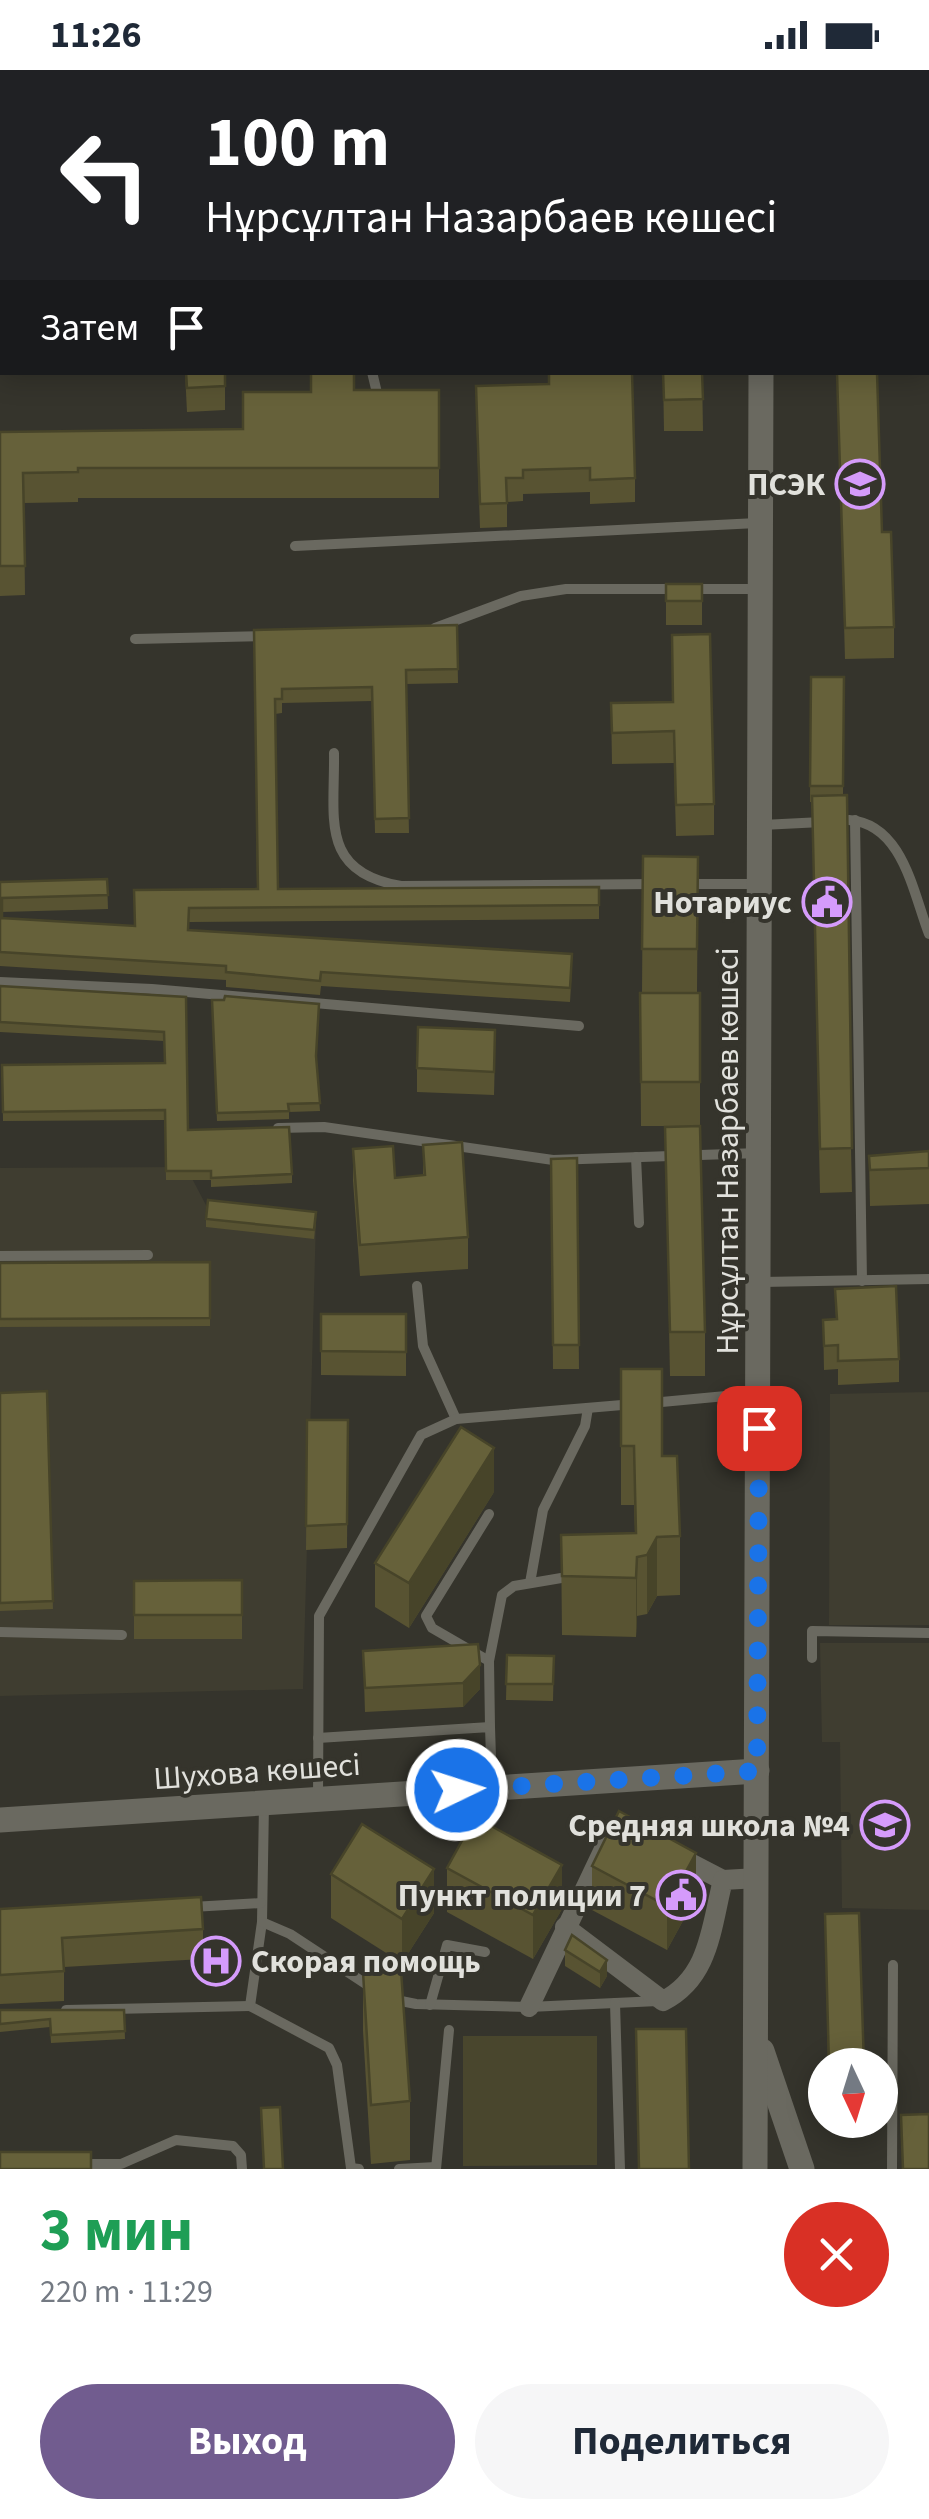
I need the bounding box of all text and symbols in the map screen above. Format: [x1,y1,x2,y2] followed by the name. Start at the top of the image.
[50,8,142,62] text: 11:26
[205,93,390,193] text: 100 m
[40,110,170,240] icon: left
[205,186,777,250] text: Нұрсұлтан Назарбаев көшесі
[159,300,214,355] icon: arrive
[40,301,139,355] text: Затем
[834,458,886,510] school or university icon: ПСЭК
[747,462,825,508] place label: ПСЭК
[801,876,853,928] public building icon: Нотариус
[653,880,792,926] place label: Нотариус
[705,948,751,1355] street label: Нұрсұлтан Назарбаев көшесі
[717,1386,802,1471] pin
[732,1401,787,1456] icon: arrive
[405,1738,509,1842] position arrow
[152,1742,362,1802] street label: Шухова көшесі
[859,1799,911,1851] school or university icon: Средняя школа №4
[568,1803,850,1849] place label: Средняя школа №4
[655,1869,707,1921] public building icon: Пункт полиции 7
[398,1873,646,1919] place label: Пункт полиции 7
[190,1935,242,1987] hospital icon: Скорая помощь
[251,1939,481,1985] place label: Скорая помощь
[808,2048,898,2138] north arrow
[808,2048,898,2138] map controls
[40,2189,193,2274] text: 3 мин
[784,2202,889,2307] button: close
[40,2269,213,2315] text: 220 m · 11:29
[40,2384,455,2499] button: Выход
[475,2384,889,2499] button: Поделиться

